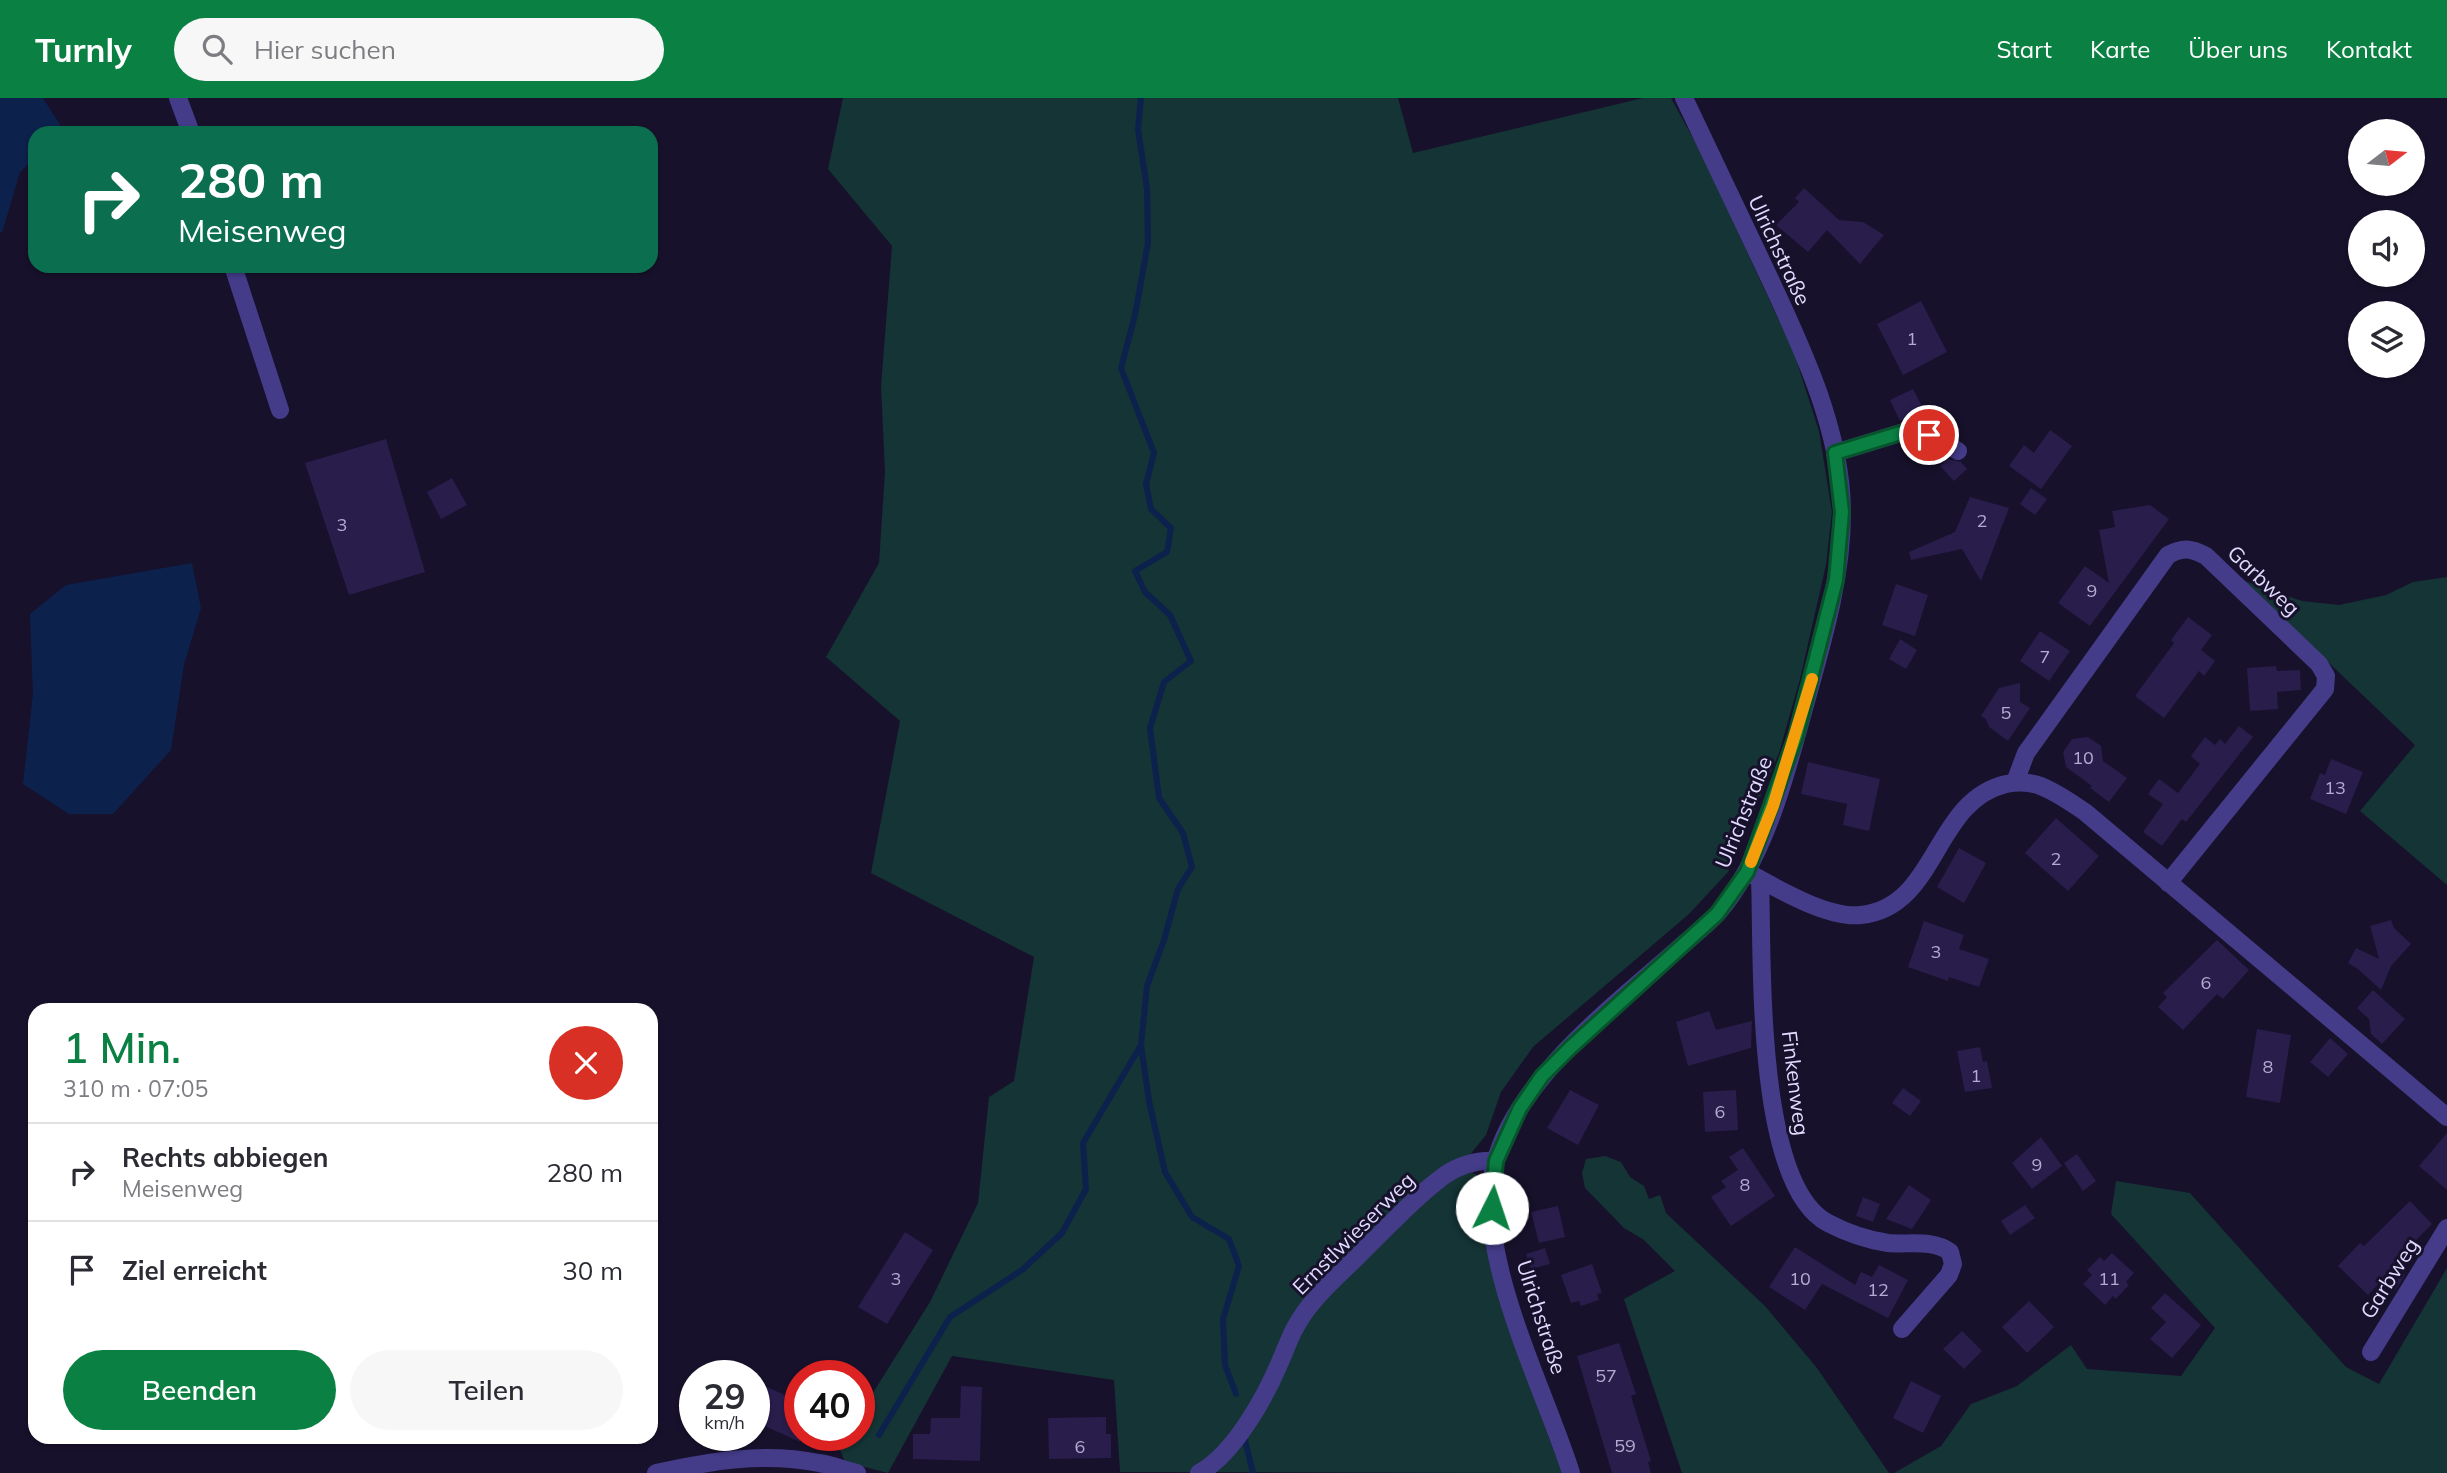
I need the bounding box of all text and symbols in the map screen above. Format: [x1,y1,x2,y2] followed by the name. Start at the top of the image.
[174,18,664,81] search box
[35,29,132,70] text: Turnly
[198,30,236,68] icon: search
[254,33,396,66] text: Hier suchen
[1996,34,2052,64] text: Start
[2090,34,2150,64] text: Karte
[2188,34,2288,64] text: Über uns
[2326,34,2412,64] text: Kontakt
[2348,119,2426,196] north arrow
[2348,119,2425,378] map controls
[178,149,324,210] text: 280 m
[63,154,154,245] icon: right
[1743,191,1817,309] street label: Ulrichstraße
[178,210,347,250] text: Meisenweg
[2348,210,2425,287] button: sound
[2348,301,2425,378] button: layers
[1907,327,1917,350] house number: 1
[1899,405,1959,465] pin
[1910,416,1948,454] icon: arrive
[1977,509,1987,532] house number: 2
[337,513,347,536] house number: 3
[2223,539,2305,621] street label: Garbweg
[2087,579,2097,602] house number: 9
[2040,645,2050,668] house number: 7
[2001,701,2012,724] house number: 5
[2072,746,2094,769] house number: 10
[1709,752,1777,872] street label: Ulrichstraße
[2324,776,2346,799] house number: 13
[2051,847,2061,870] house number: 2
[1931,940,1941,963] house number: 3
[2201,971,2211,994] house number: 6
[63,1021,181,1074] text: 1 Min.
[549,1026,623,1100] button: close
[1777,1029,1815,1137] street label: Finkenweg
[2263,1055,2273,1078] house number: 8
[1971,1064,1981,1087] house number: 1
[63,1074,208,1103] text: 310 m · 07:05
[1715,1100,1725,1123] house number: 6
[122,1141,328,1174] text: Rechts abbiegen
[63,1153,101,1191] icon: right
[2032,1153,2042,1176] house number: 9
[547,1156,623,1189] text: 280 m
[1287,1167,1419,1299] street label: Ernstlwieserweg
[1455,1171,1529,1245] position arrow
[1740,1173,1750,1196] house number: 8
[122,1174,243,1203] text: Meisenweg
[2354,1233,2424,1323] street label: Garbweg
[63,1251,101,1289] icon: arrive
[122,1254,267,1287] text: Ziel erreicht
[562,1254,623,1287] text: 30 m
[1511,1257,1573,1377] street label: Ulrichstraße
[891,1267,901,1290] house number: 3
[1789,1267,1811,1290] house number: 10
[2098,1267,2120,1290] house number: 11
[1867,1278,1889,1301] house number: 12
[63,1350,336,1430] button: Beenden
[350,1350,623,1430] button: Teilen
[784,1360,875,1451] speed limit sign: 40
[1595,1364,1617,1387] house number: 57
[703,1374,746,1418] text: 29
[704,1411,745,1434] text: km/h
[1614,1434,1636,1457] house number: 59
[1075,1435,1085,1458] house number: 6

